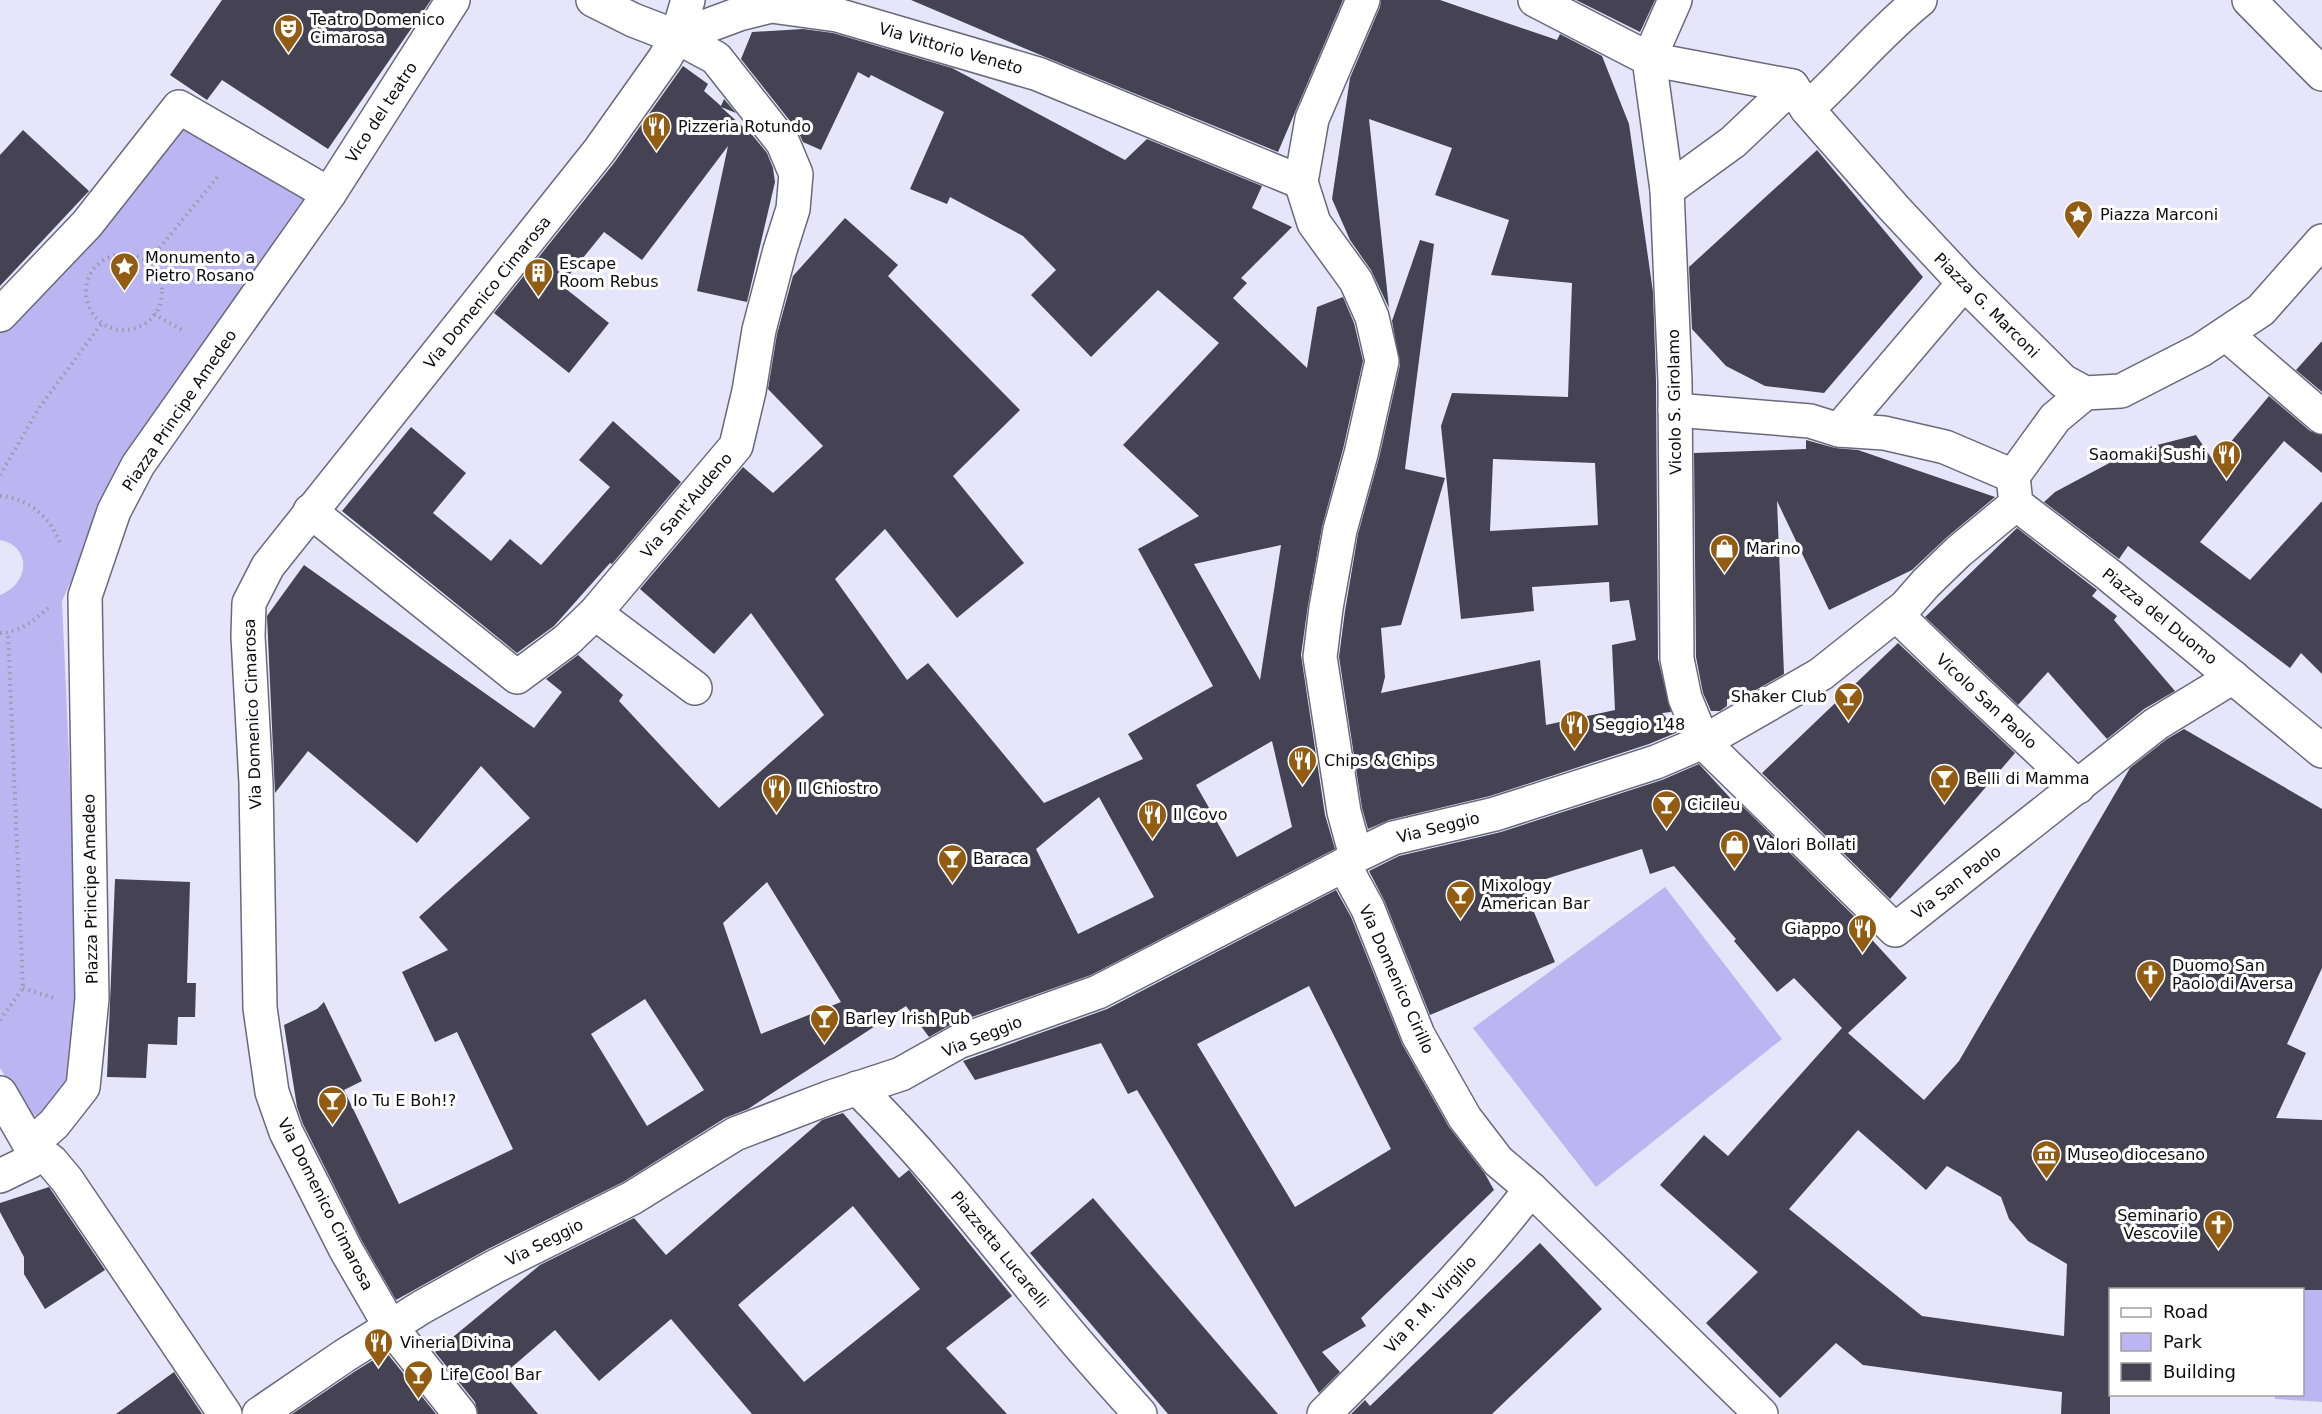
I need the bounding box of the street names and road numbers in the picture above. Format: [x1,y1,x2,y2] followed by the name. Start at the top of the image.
[877,19,1025,78] street label: Via Vittorio Veneto
[342,58,421,166] street label: Vico del teatro
[420,212,555,372] street label: Via Domenico Cimarosa
[1930,249,2043,362] street label: Piazza G. Marconi
[118,326,240,494] street label: Piazza Principe Amedeo
[1664,329,1685,475] street label: Vicolo S. Girolamo
[637,449,736,562] street label: Via Sant'Audeno
[2098,564,2221,669] street label: Piazza del Duomo
[240,618,265,810] street label: Via Domenico Cimarosa
[1932,650,2041,753] street label: Vicolo San Paolo
[79,794,102,984] street label: Piazza Principe Amedeo
[1395,808,1481,847] street label: Via Seggio
[1908,842,2005,923] street label: Via San Paolo
[1355,902,1438,1057] street label: Via Domenico Cirillo
[939,1012,1025,1061] street label: Via Seggio
[274,1115,377,1294] street label: Via Domenico Cimarosa
[947,1187,1052,1311] street label: Piazzetta Lucarelli
[502,1215,586,1270] street label: Via Seggio
[1380,1252,1480,1357] street label: Via P. M. Virgilio

